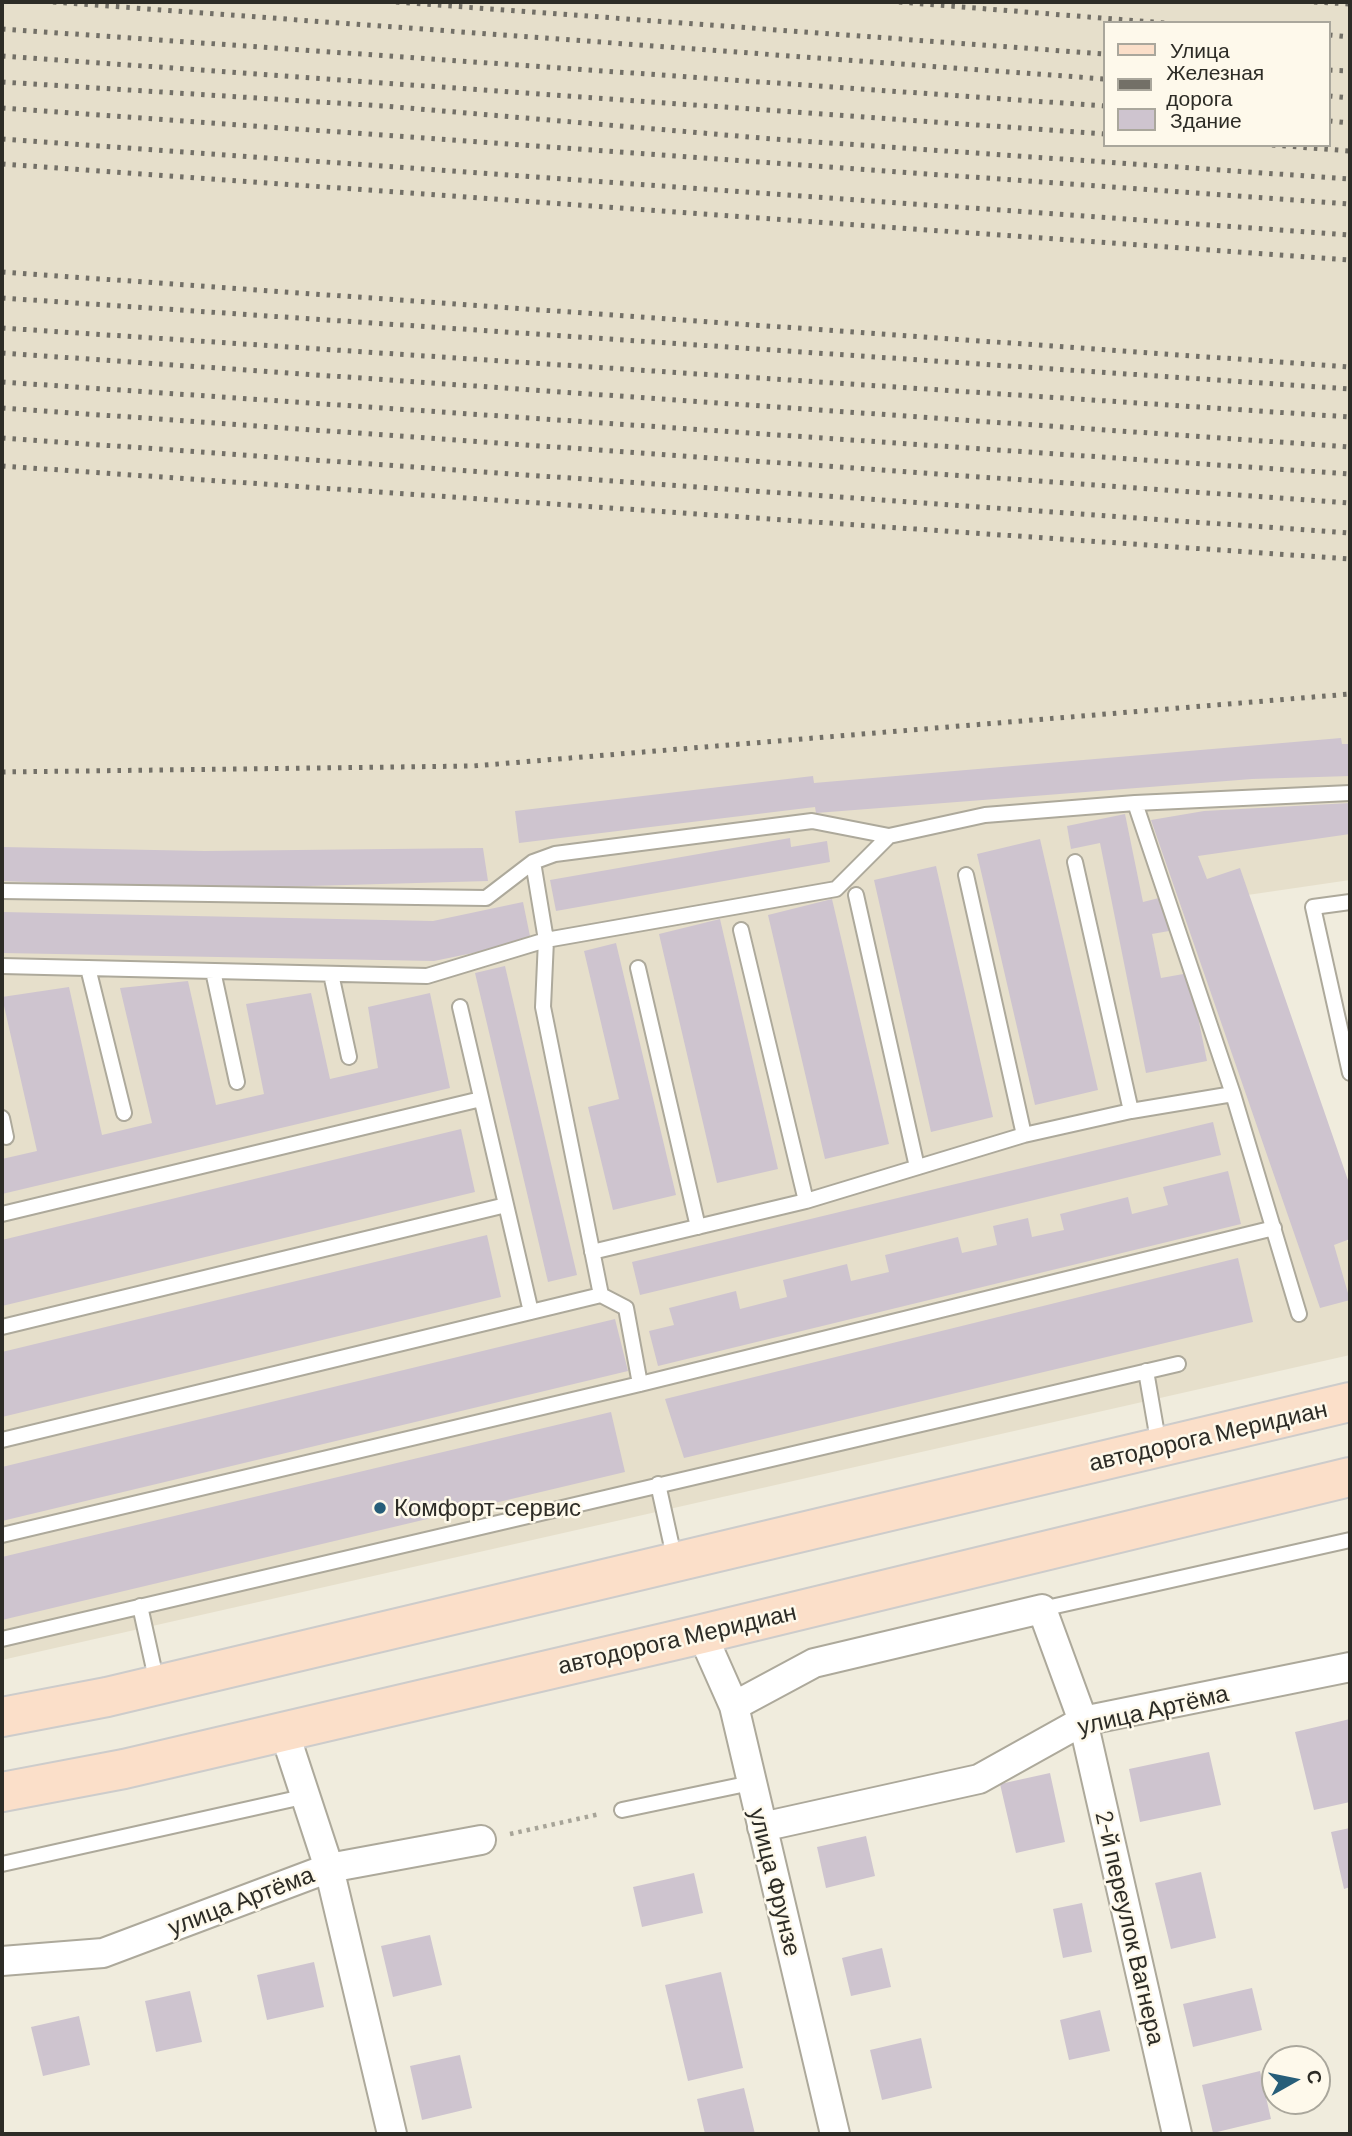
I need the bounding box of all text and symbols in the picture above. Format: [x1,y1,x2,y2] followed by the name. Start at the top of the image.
[1104,21,1331,147] legend
[1170,37,1230,62] text: Улица
[1166,59,1264,110] text: Железная дорога
[1170,107,1242,132] text: Здание
[1086,1395,1330,1477] street label: автодорога Меридиан
[394,1494,581,1522] place label: Комфорт-сервис
[372,1500,388,1516] marker: Комфорт-сервис
[555,1598,799,1680] street label: автодорога Меридиан
[1075,1679,1231,1741] street label: улица Артёма
[743,1805,807,1959] street label: улица Фрунзе
[1089,1808,1171,2048] street label: 2-й переулок Вагнера
[164,1860,318,1942] street label: улица Артёма
[1261,2045,1331,2115] north arrow
[1303,2068,1328,2086] text: С

